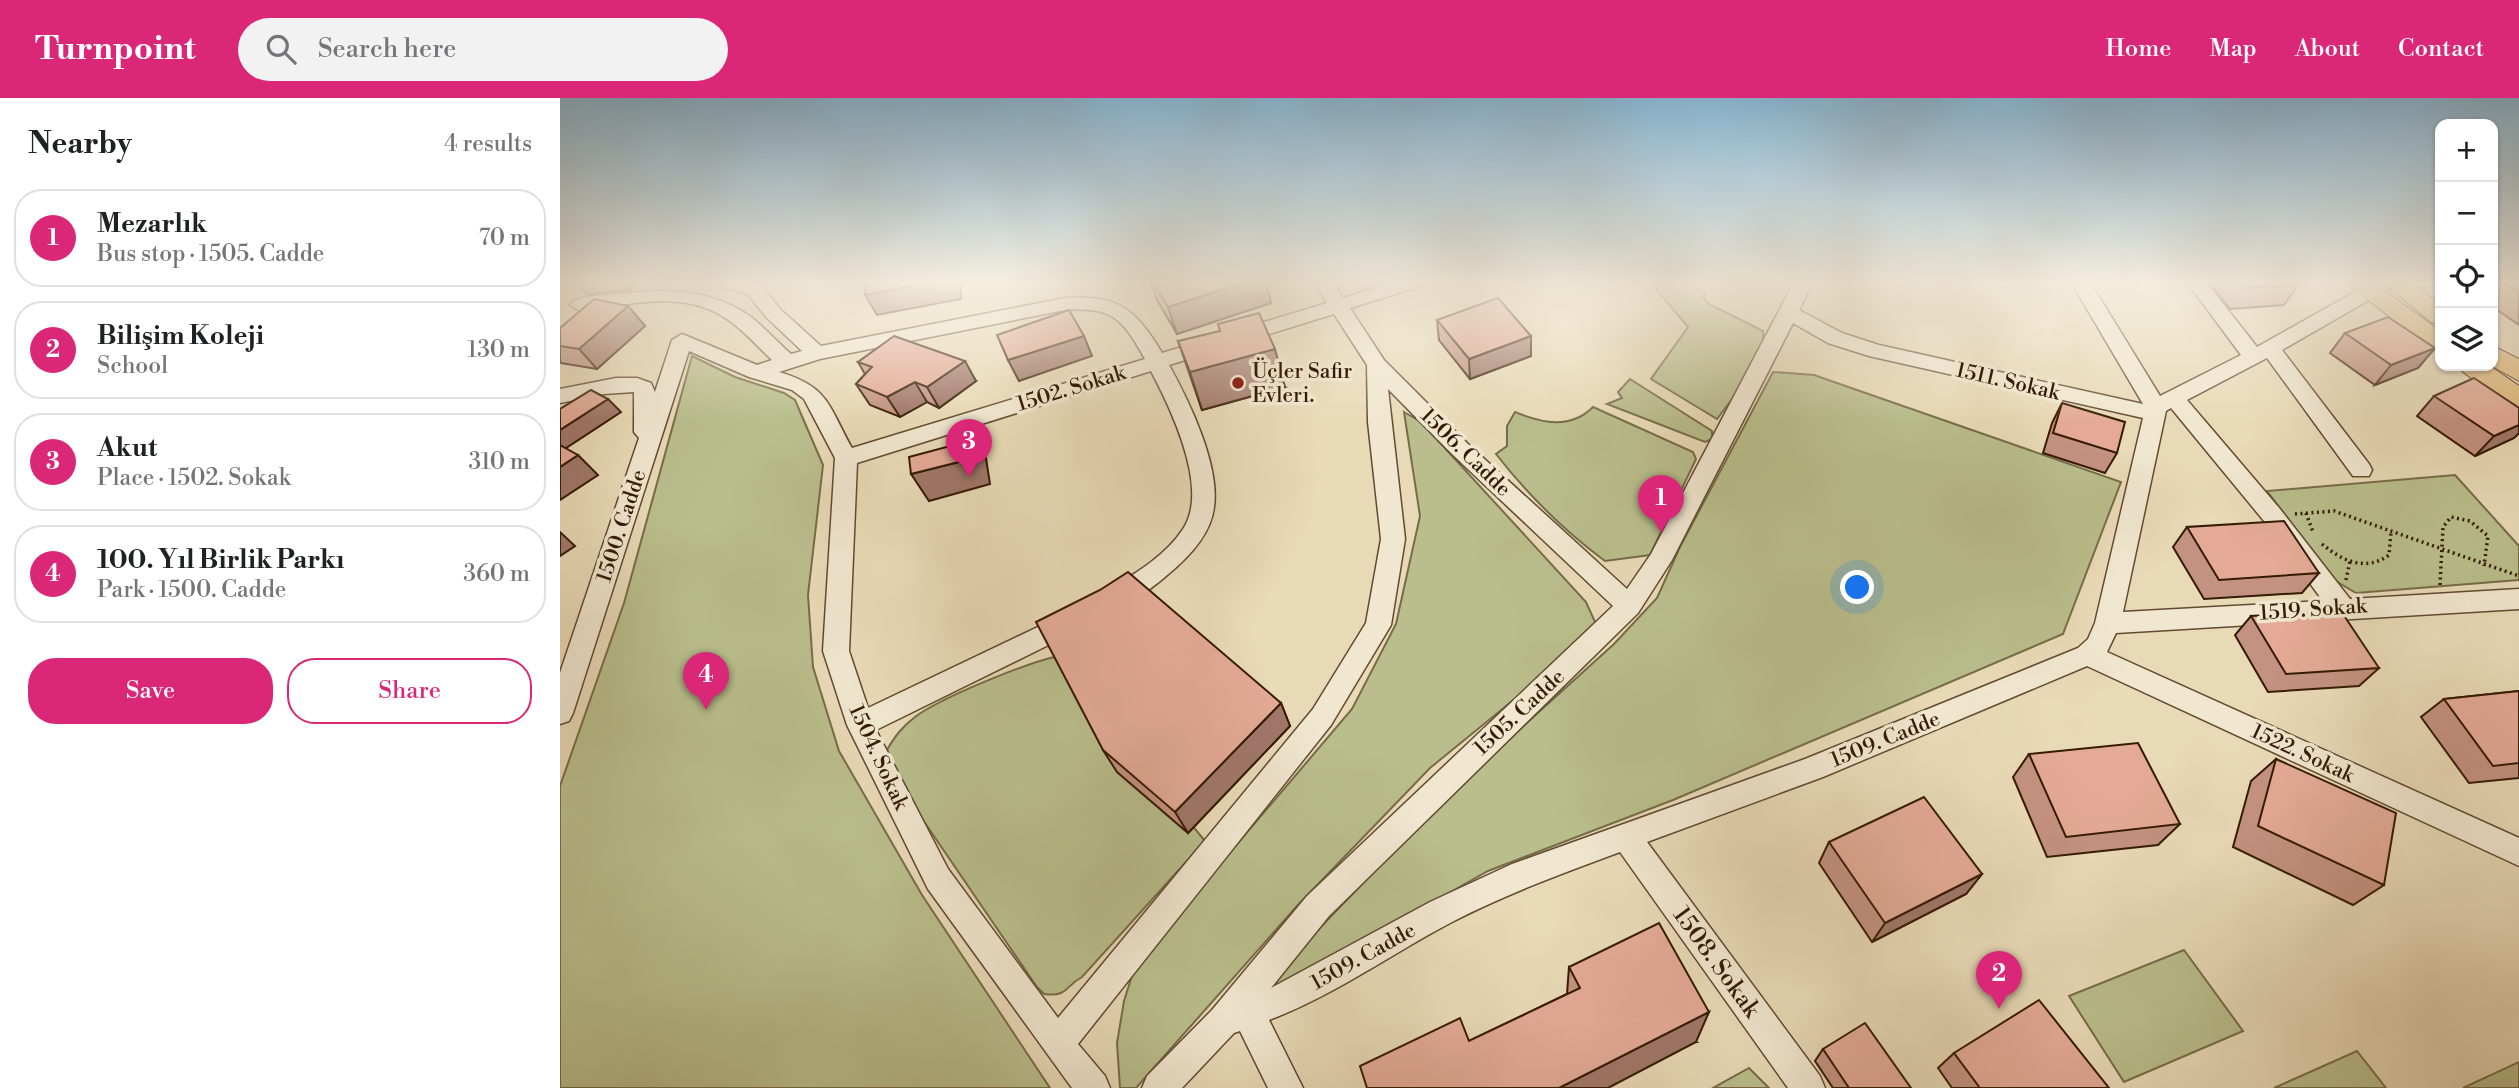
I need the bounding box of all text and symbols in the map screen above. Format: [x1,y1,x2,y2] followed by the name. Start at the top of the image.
[238,18,728,81] search box
[35,29,196,70] text: Turnpoint
[262,30,300,68] icon: search
[318,33,456,65] text: Search here
[2106,34,2171,64] text: Home
[2209,34,2257,64] text: Map
[2295,34,2360,64] text: About
[2398,34,2484,64] text: Contact
[2435,119,2498,371] map controls
[2435,119,2498,182] button: +
[28,125,132,163] text: Nearby
[444,130,532,158] text: 4 results
[2435,182,2498,245] button: −
[97,208,207,240] text: Mezarlık
[47,224,59,252] text: 1
[479,224,530,252] text: 70 m
[97,240,324,268] text: Bus stop · 1505. Cadde
[2435,245,2498,308] button: locate
[2435,308,2498,371] button: layers
[97,320,264,352] text: Bilişim Koleji
[46,336,60,364] text: 2
[467,336,530,364] text: 130 m
[97,352,168,380] text: School
[1252,357,1352,409] place label: Üçler Safir Evleri.
[1953,357,2063,407] street label: 1511. Sokak
[1014,360,1130,418] street label: 1502. Sokak
[1230,375,1246,391] marker: Üçler Safir Evleri.
[1415,403,1516,502] street label: 1506. Cadde
[946,419,992,477] pin: 3
[97,432,157,464] text: Akut
[46,448,60,476] text: 3
[469,448,530,476] text: 310 m
[97,464,291,492] text: Place · 1502. Sokak
[592,467,652,586] street label: 1500. Cadde
[1638,475,1684,533] pin: 1
[97,544,344,576] text: 100. Yıl Birlik Parkı
[45,560,61,588] text: 4
[463,560,530,588] text: 360 m
[1840,570,1874,604] your location
[97,576,286,604] text: Park · 1500. Cadde
[2258,593,2369,627] street label: 1519. Sokak
[683,652,729,710] pin: 4
[28,658,273,724] button: Save
[287,658,532,724] button: Share
[1469,664,1570,761] street label: 1505. Cadde
[842,701,914,815] street label: 1504. Sokak
[1827,706,1944,774] street label: 1509. Cadde
[2247,719,2359,790] street label: 1522. Sokak
[1666,901,1767,1025] street label: 1508. Sokak
[1307,917,1420,996] street label: 1509. Cadde
[1976,951,2022,1009] pin: 2

